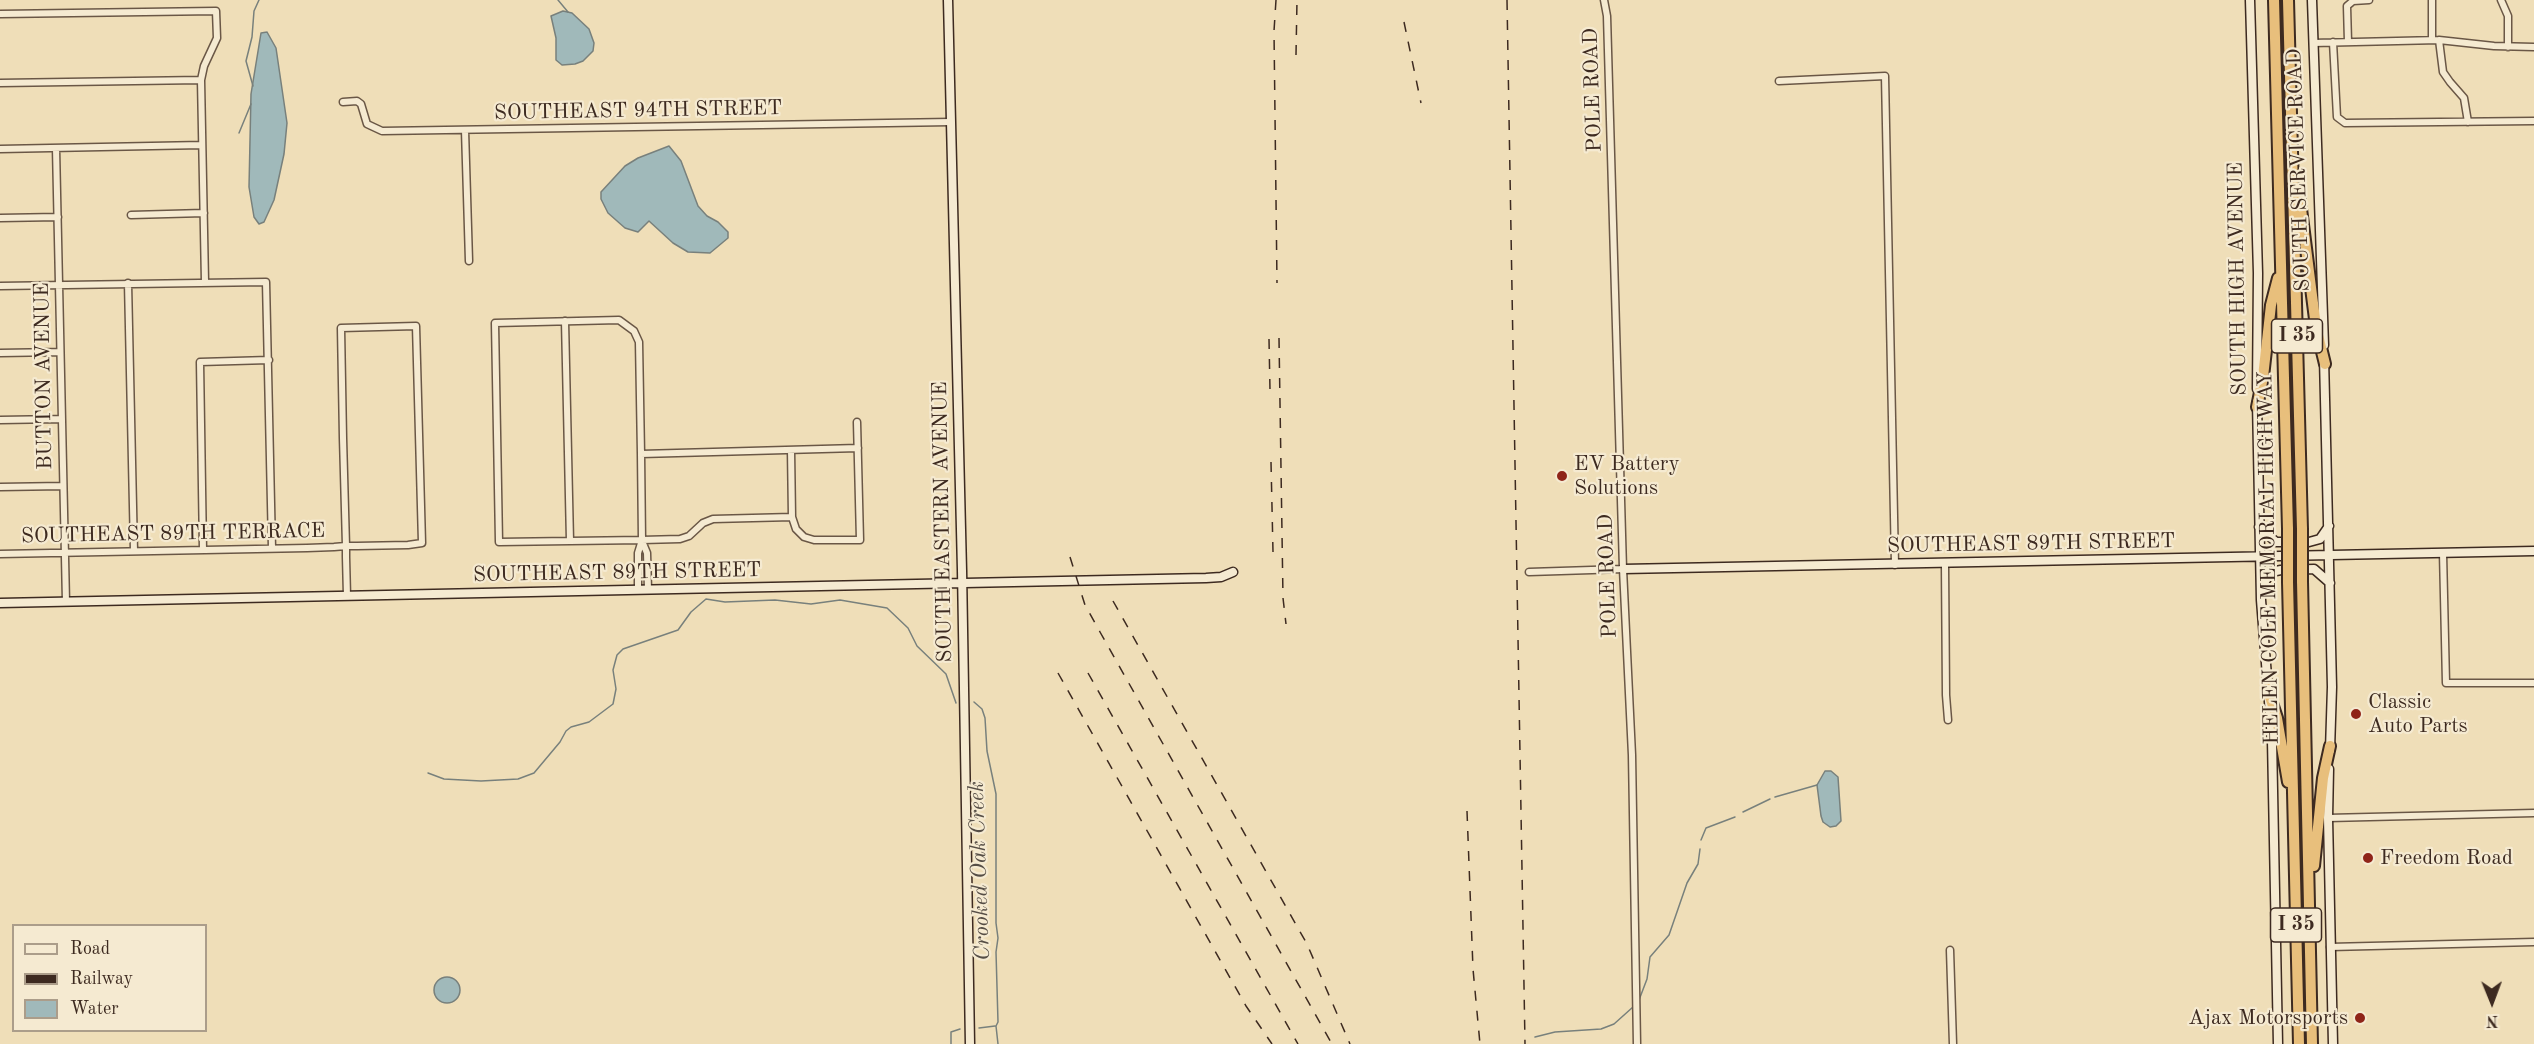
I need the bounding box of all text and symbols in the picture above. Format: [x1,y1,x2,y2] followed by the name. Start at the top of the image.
[1578,27,1608,153] street label: POLE ROAD
[2282,48,2316,292] street label: SOUTH SERVICE ROAD
[494,96,782,126] street label: SOUTHEAST 94TH STREET
[2223,162,2253,396] street label: SOUTH HIGH AVENUE
[30,282,58,470] street label: BUTTON AVENUE
[2272,319,2322,353] road number: I 35
[2253,371,2285,745] street label: HELEN COLE MEMORIAL HIGHWAY
[928,381,958,663] street label: SOUTH EASTERN AVENUE
[1574,451,1680,501] place label: EV Battery Solutions
[1555,469,1569,483] marker: EV Battery Solutions
[1593,513,1623,639] street label: POLE ROAD
[21,519,325,549] street label: SOUTHEAST 89TH TERRACE
[1887,529,2175,559] street label: SOUTHEAST 89TH STREET
[473,558,761,588] street label: SOUTHEAST 89TH STREET
[2368,689,2468,739] place label: Classic Auto Parts
[2349,707,2363,721] marker: Classic Auto Parts
[964,781,996,961] water label: Crooked Oak Creek
[2380,845,2513,871] place label: Freedom Road
[2361,851,2375,865] marker: Freedom Road
[2270,908,2322,942] road number: I 35
[12,924,207,1032] legend
[70,940,110,958] text: Road
[70,970,133,988] text: Railway
[2462,972,2522,1032] north arrow
[70,1000,119,1018] text: Water
[2188,1005,2348,1031] place label: Ajax Motorsports
[2353,1011,2367,1025] marker: Ajax Motorsports
[2486,1012,2499,1028] text: N

